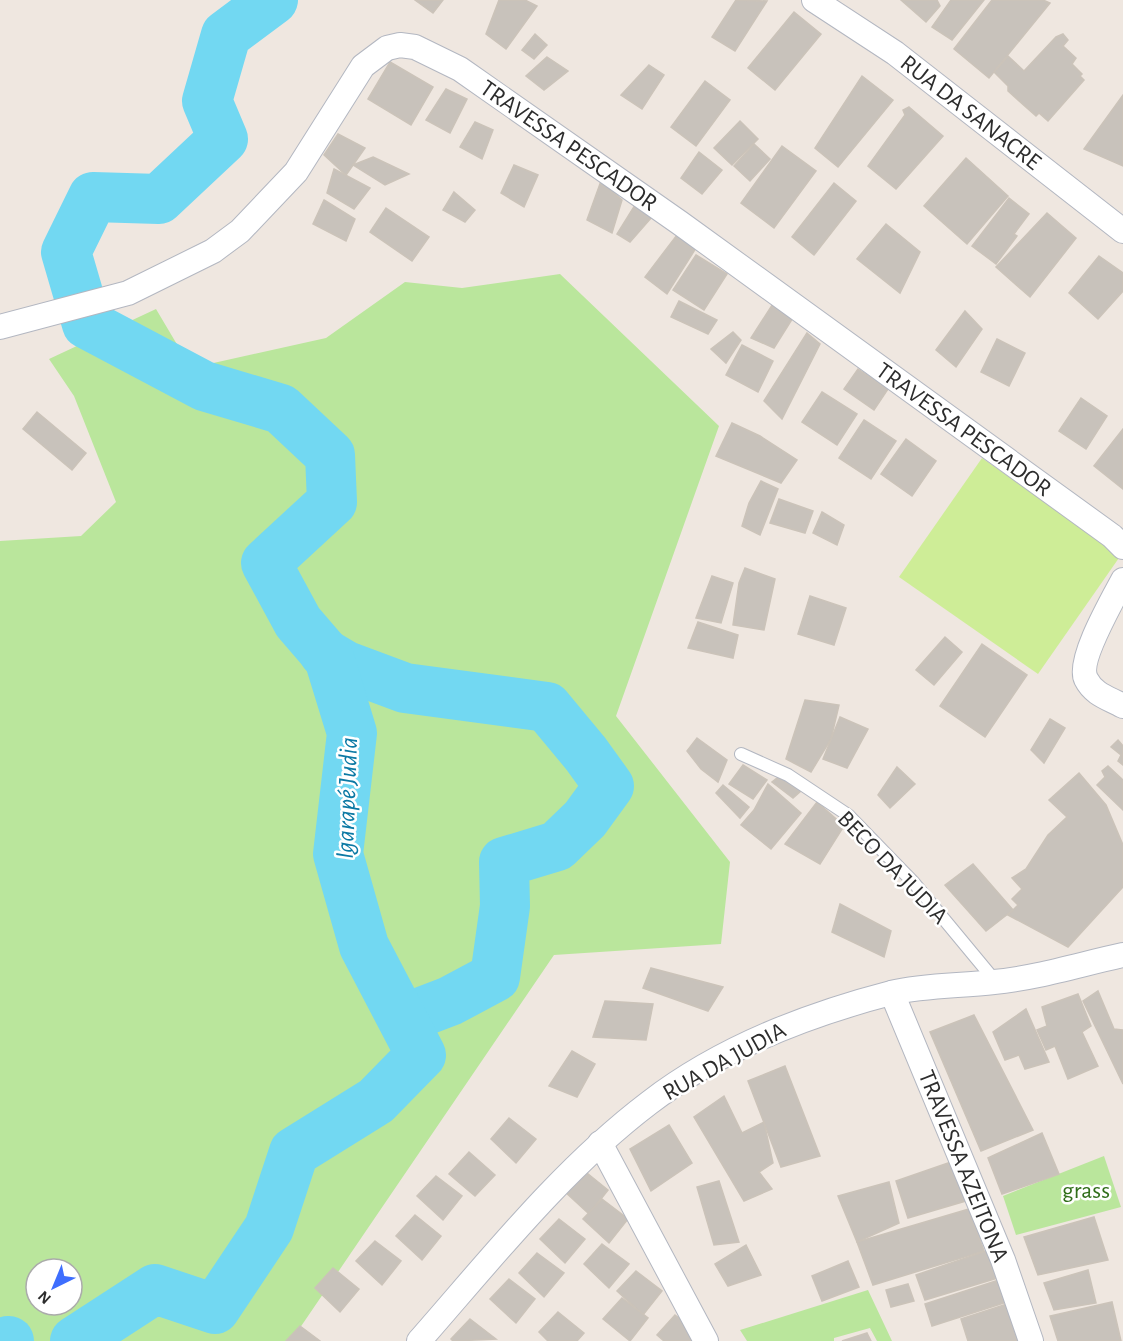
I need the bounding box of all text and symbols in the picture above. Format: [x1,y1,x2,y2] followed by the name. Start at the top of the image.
[896,51,1045,175] street label: RUA DA SANACRE
[476,76,661,216] street label: TRAVESSA PESCADOR
[871,358,1055,501] street label: TRAVESSA PESCADOR
[332,737,362,859] water label: Igarapé Judia
[833,806,952,929] street label: BECO DA JUDIA
[659,1018,790,1105] street label: RUA DA JUDIA
[914,1067,1013,1266] street label: TRAVESSA AZEITONA
[1062,1179,1110,1203] park label: grass
[24,1257,84,1317] north arrow
[35,1288,54,1307] text: N

